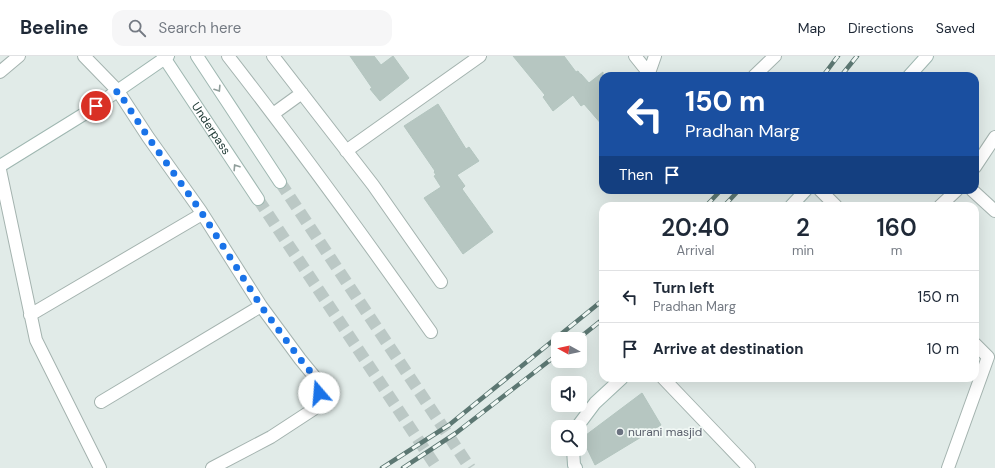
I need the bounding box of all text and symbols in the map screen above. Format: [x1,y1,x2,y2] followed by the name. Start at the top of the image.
[112,10,392,46] search box
[20,15,88,40] text: Beeline
[126,17,148,39] icon: search
[158,18,241,38] text: Search here
[798,19,826,37] text: Map
[848,19,914,37] text: Directions
[936,19,975,37] text: Saved
[685,83,765,120] text: 150 m
[213,84,220,91] one-way arrow
[619,88,671,140] icon: left
[79,89,113,123] pin
[85,95,107,117] icon: arrive
[188,99,234,158] street label: Underpass
[685,119,800,143] text: Pradhan Marg
[234,164,241,171] one-way arrow
[661,164,683,186] icon: arrive
[619,165,653,185] text: Then
[661,212,730,243] text: 20:40
[796,212,810,243] text: 2
[876,212,917,243] text: 160
[677,242,714,259] text: Arrival
[792,242,814,259] text: min
[891,242,902,259] text: m
[653,278,714,298] text: Turn left
[619,286,641,308] icon: left
[918,287,959,307] text: 150 m
[653,298,736,315] text: Pradhan Marg
[551,332,587,368] north arrow
[551,332,587,456] map controls
[619,338,641,360] icon: arrive
[653,339,804,359] text: Arrive at destination
[927,339,959,359] text: 10 m
[298,372,340,414] position arrow
[551,376,587,412] button: sound
[551,420,587,456] button: search
[628,424,702,440] place label: nurani masjid
[615,427,625,437] marker: nurani masjid

